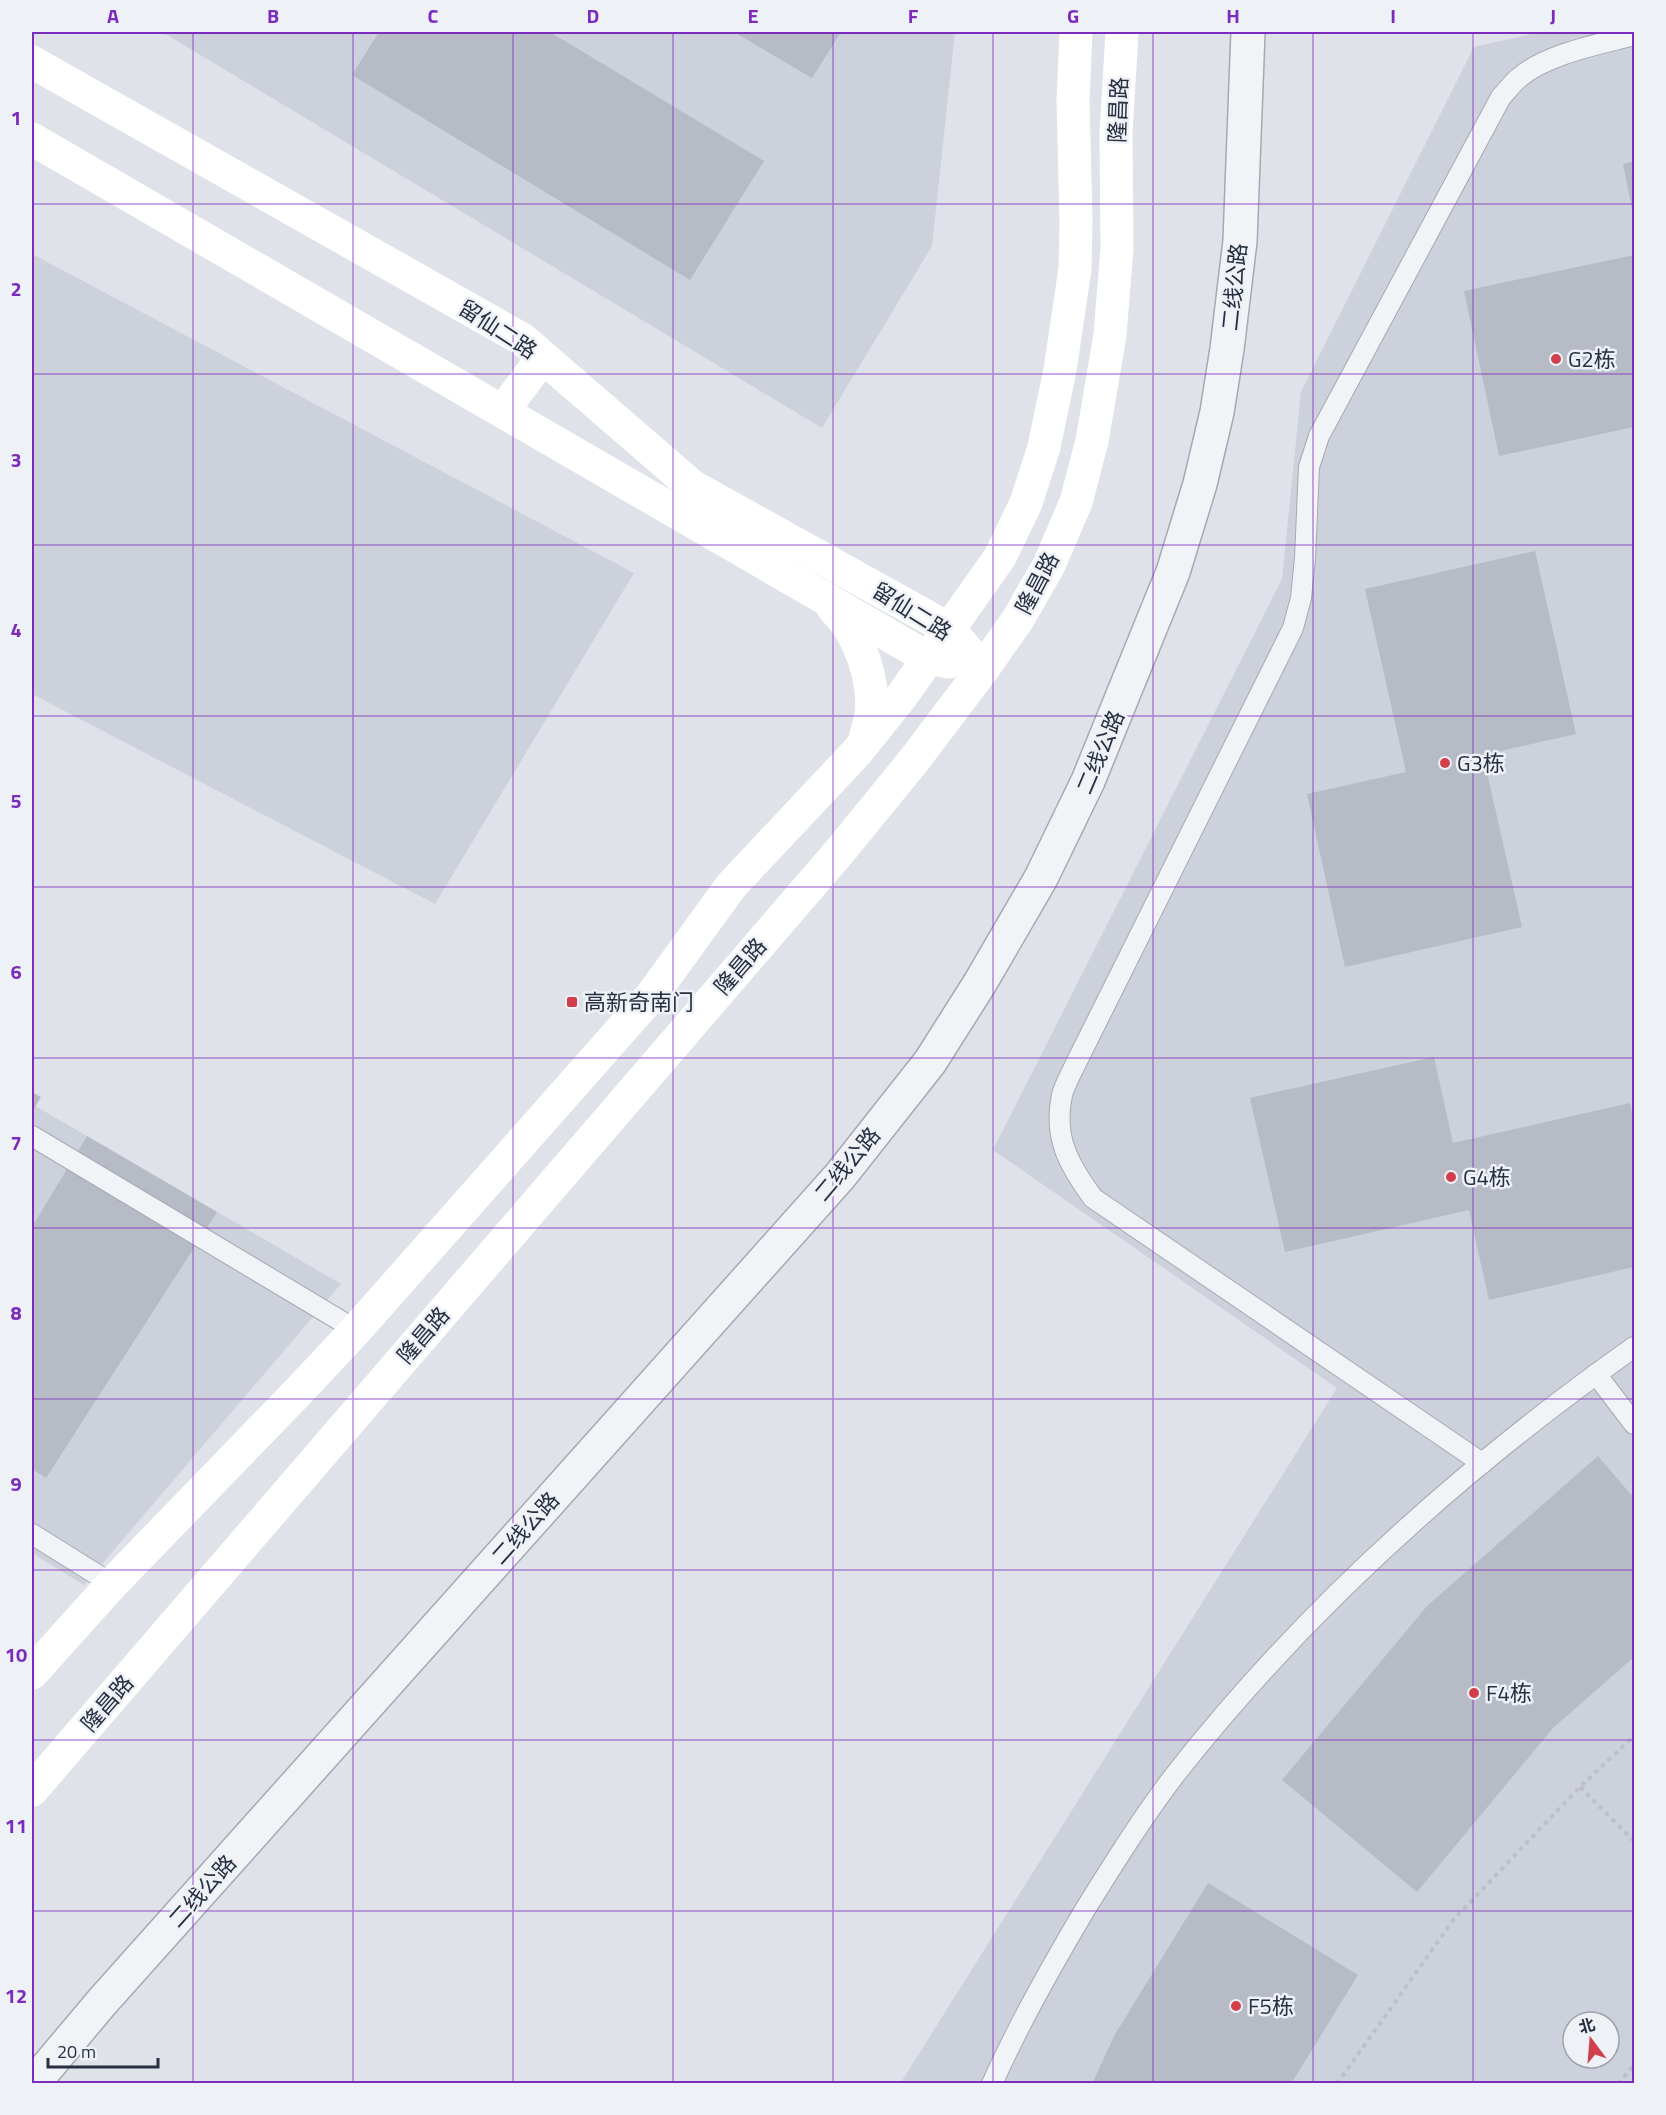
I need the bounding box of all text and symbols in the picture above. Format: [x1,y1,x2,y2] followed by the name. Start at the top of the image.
[107,0,119,31] text: A
[267,0,279,31] text: B
[428,0,439,31] text: C
[587,0,599,31] text: D
[747,0,759,31] text: E
[908,0,919,31] text: F
[1067,0,1079,31] text: G
[1226,0,1240,31] text: H
[1390,0,1396,31] text: I
[1550,0,1556,31] text: J
[1100,76,1136,144] street label: 隆昌路
[10,102,22,133] text: 1
[1212,241,1256,333] street label: 二线公路
[10,273,22,304] text: 2
[452,291,544,367] street label: 留仙二路
[1568,342,1616,376] place label: G2栋
[1549,352,1563,366] marker: G2栋
[10,444,22,475] text: 3
[1006,546,1068,620] street label: 隆昌路
[866,573,958,649] street label: 留仙二路
[10,614,22,645] text: 4
[1067,705,1133,799] street label: 二线公路
[1457,746,1505,780] place label: G3栋
[1438,756,1452,770] marker: G3栋
[10,785,22,816] text: 5
[706,930,774,1002] street label: 隆昌路
[10,956,22,987] text: 6
[584,985,694,1019] place label: 高新奇南门
[565,995,579,1009] marker: 高新奇南门
[806,1119,888,1209] street label: 二线公路
[10,1127,22,1158] text: 7
[1463,1160,1511,1194] place label: G4栋
[1444,1170,1458,1184] marker: G4栋
[10,1297,22,1328] text: 8
[389,1299,457,1371] street label: 隆昌路
[10,1468,22,1499] text: 9
[483,1484,567,1572] street label: 二线公路
[5,1639,27,1670] text: 10
[73,1667,141,1739] street label: 隆昌路
[1486,1676,1532,1710] place label: F4栋
[1467,1686,1481,1700] marker: F4栋
[5,1810,27,1841] text: 11
[160,1847,244,1935] street label: 二线公路
[5,1980,27,2011] text: 12
[1248,1989,1294,2023] place label: F5栋
[1229,1999,1243,2013] marker: F5栋
[1561,2010,1621,2070] north arrow
[1576,2012,1598,2039] text: 北
[48,2031,158,2069] scale bar
[57,2038,96,2065] text: 20 m

